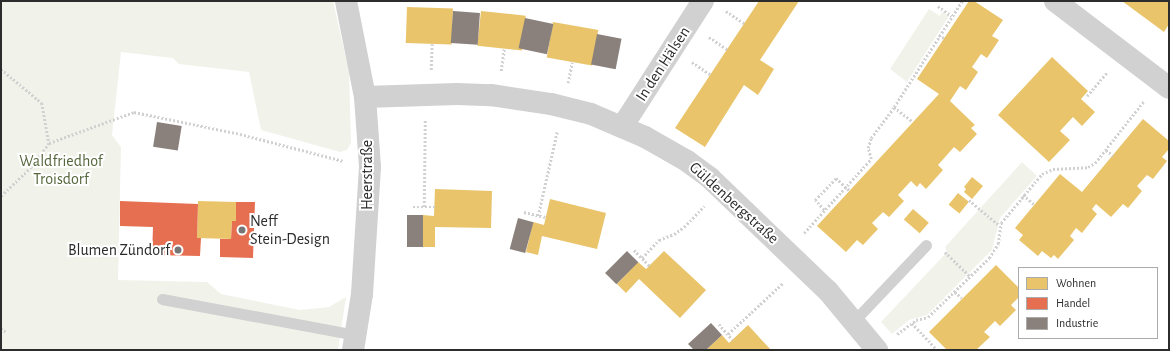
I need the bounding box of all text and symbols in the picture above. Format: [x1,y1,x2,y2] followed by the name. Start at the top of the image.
[632,23,694,105] street label: In den Hälsen
[357,140,377,210] street label: Heerstraße
[19,151,103,189] park label: Waldfriedhof Troisdorf
[685,158,783,248] street label: Güldenbergstraße
[250,211,330,249] place label: Neff Stein-Design
[237,225,247,235] marker: Neff Stein-Design
[68,240,170,260] place label: Blumen Zündorf
[173,245,183,255] marker: Blumen Zündorf
[1018,267,1158,339] legend
[1056,277,1096,289] text: Wohnen
[1056,297,1090,309] text: Handel
[1056,317,1098,329] text: Industrie

